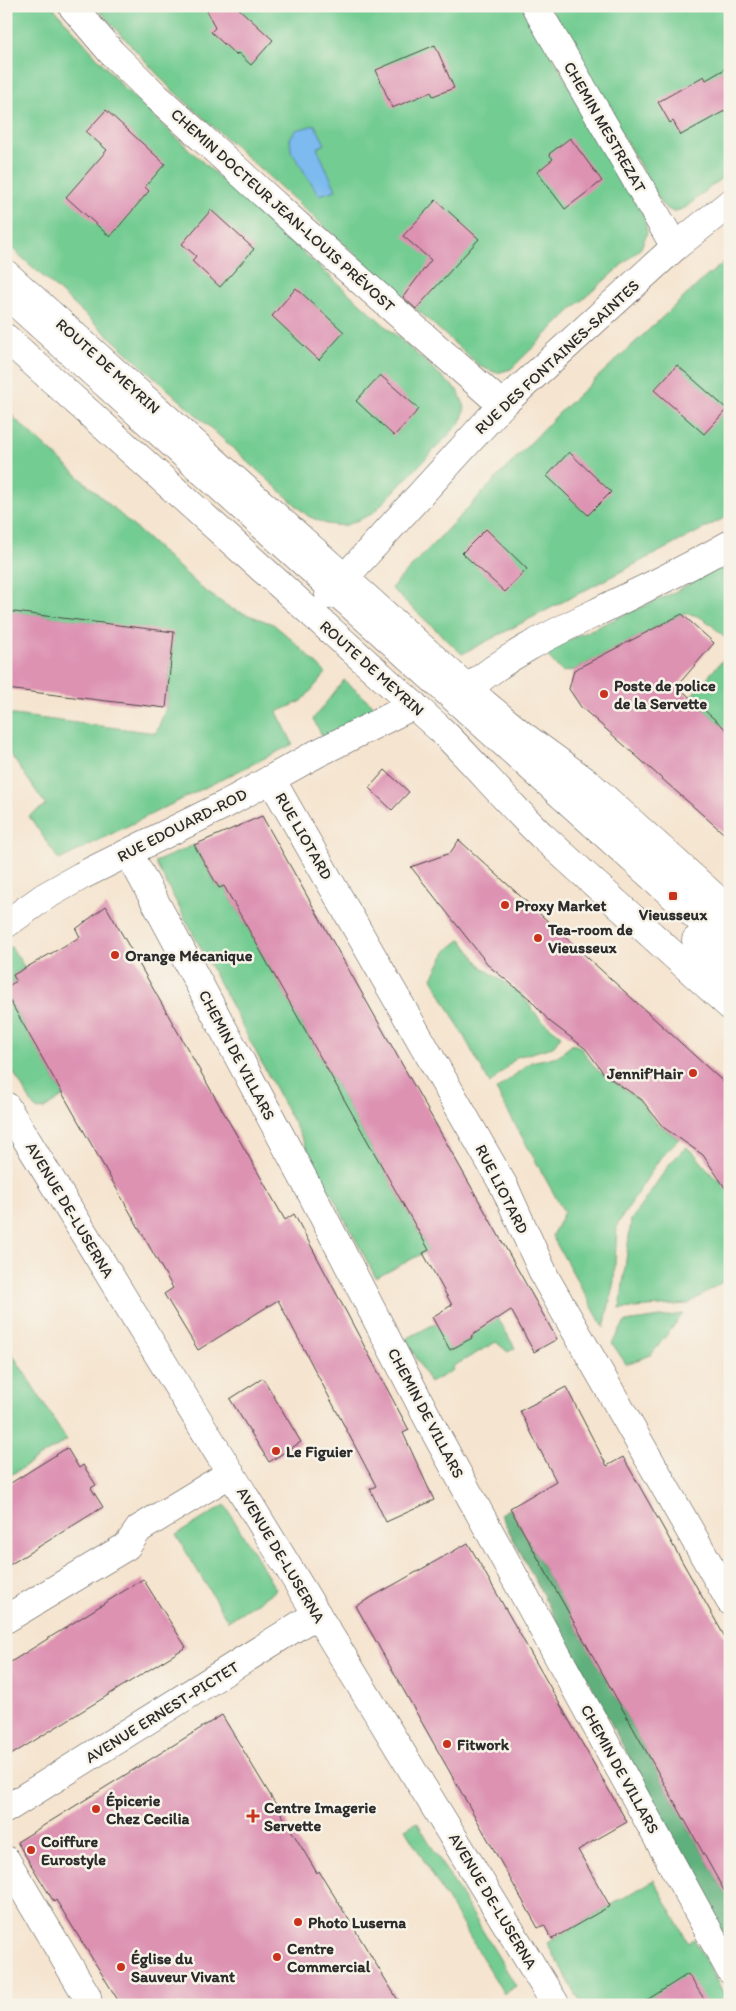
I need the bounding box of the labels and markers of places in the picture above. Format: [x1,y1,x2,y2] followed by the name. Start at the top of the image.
[614,676,716,713] place label: Poste de police de la Servette
[598,688,610,700] marker: Poste de police de la Servette
[667,890,679,902] marker: Vieusseux
[515,896,606,916] place label: Proxy Market
[499,899,511,911] marker: Proxy Market
[639,905,708,924] place label: Vieusseux
[547,920,633,957] place label: Tea-room de Vieusseux
[532,932,544,944] marker: Tea-room de Vieusseux
[125,946,253,966] place label: Orange Mécanique
[109,949,121,961] marker: Orange Mécanique
[606,1064,684,1083] place label: Jennif’Hair
[687,1067,699,1079] marker: Jennif’Hair
[286,1442,353,1462] place label: Le Figuier
[270,1445,282,1457] marker: Le Figuier
[457,1735,510,1754] place label: Fitwork
[441,1738,453,1750] marker: Fitwork
[106,1791,189,1828] place label: Épicerie Chez Cecilia
[264,1798,376,1835] place label: Centre Imagerie Servette
[90,1803,102,1815] marker: Épicerie Chez Cecilia
[246,1809,260,1823] marker: Centre Imagerie Servette
[41,1832,106,1870] place label: Coiffure Eurostyle
[25,1844,37,1856] marker: Coiffure Eurostyle
[308,1913,406,1932] place label: Photo Luserna
[292,1916,304,1928] marker: Photo Luserna
[287,1939,371,1976] place label: Centre Commercial
[131,1949,235,1986] place label: Église du Sauveur Vivant
[271,1951,283,1963] marker: Centre Commercial
[115,1961,127,1973] marker: Église du Sauveur Vivant

